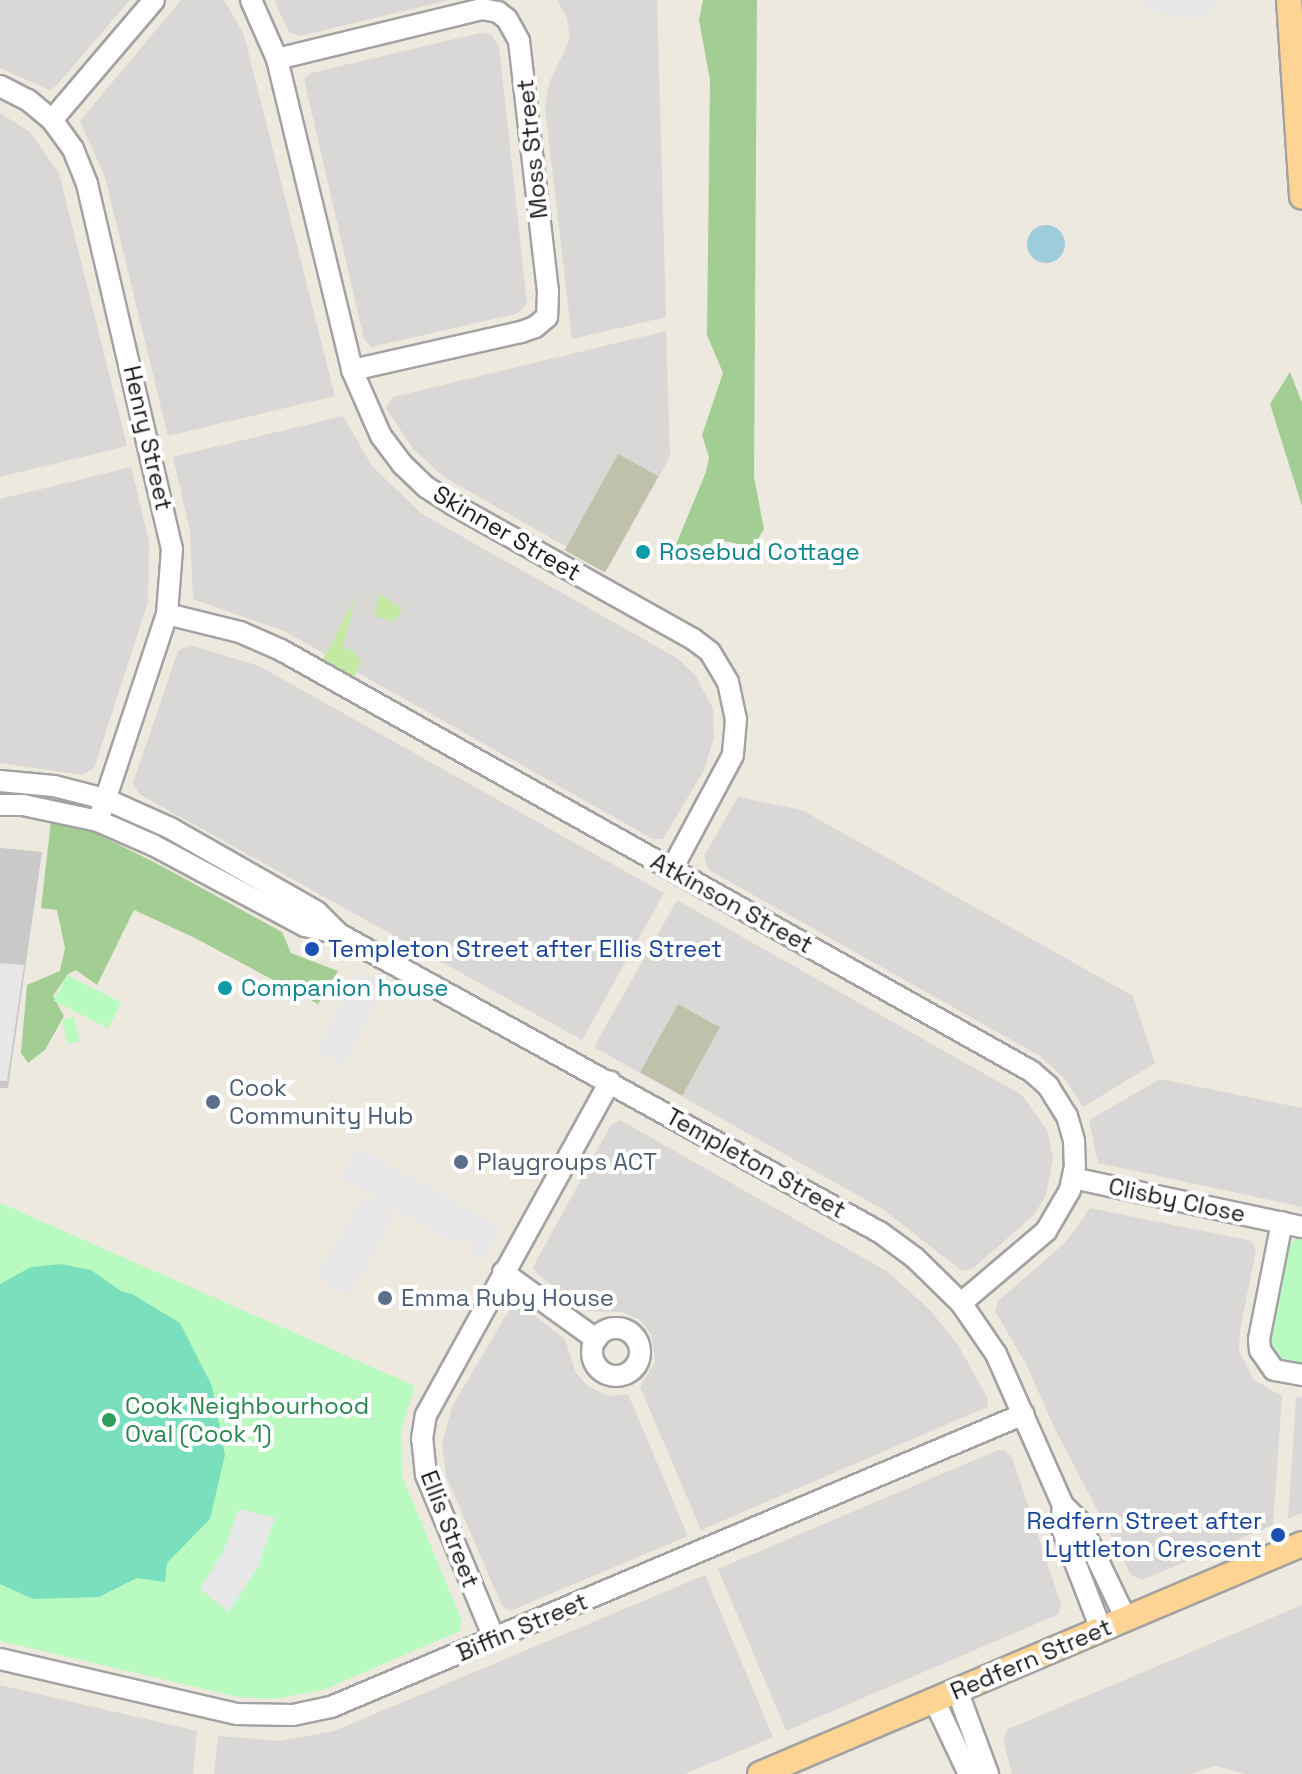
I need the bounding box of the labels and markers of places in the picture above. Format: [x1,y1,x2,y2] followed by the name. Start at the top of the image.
[659,538,860,566] place label: Rosebud Cottage
[634,543,652,561] marker: Rosebud Cottage
[328,935,722,963] place label: Templeton Street after Ellis Street
[303,940,321,958] marker: Templeton Street after Ellis Street
[241,974,449,1002] place label: Companion house
[216,979,234,997] marker: Companion house
[229,1074,413,1130] place label: Cook Community Hub
[204,1093,222,1111] marker: Cook Community Hub
[477,1148,657,1176] place label: Playgroups ACT
[452,1153,470,1171] marker: Playgroups ACT
[401,1284,614,1312] place label: Emma Ruby House
[376,1289,394,1307] marker: Emma Ruby House
[125,1392,369,1448] place label: Cook Neighbourhood Oval (Cook 1)
[100,1411,118,1429] marker: Cook Neighbourhood Oval (Cook 1)
[1026,1507,1262,1563] place label: Redfern Street after Lyttleton Crescent
[1269,1526,1287,1544] marker: Redfern Street after Lyttleton Crescent

